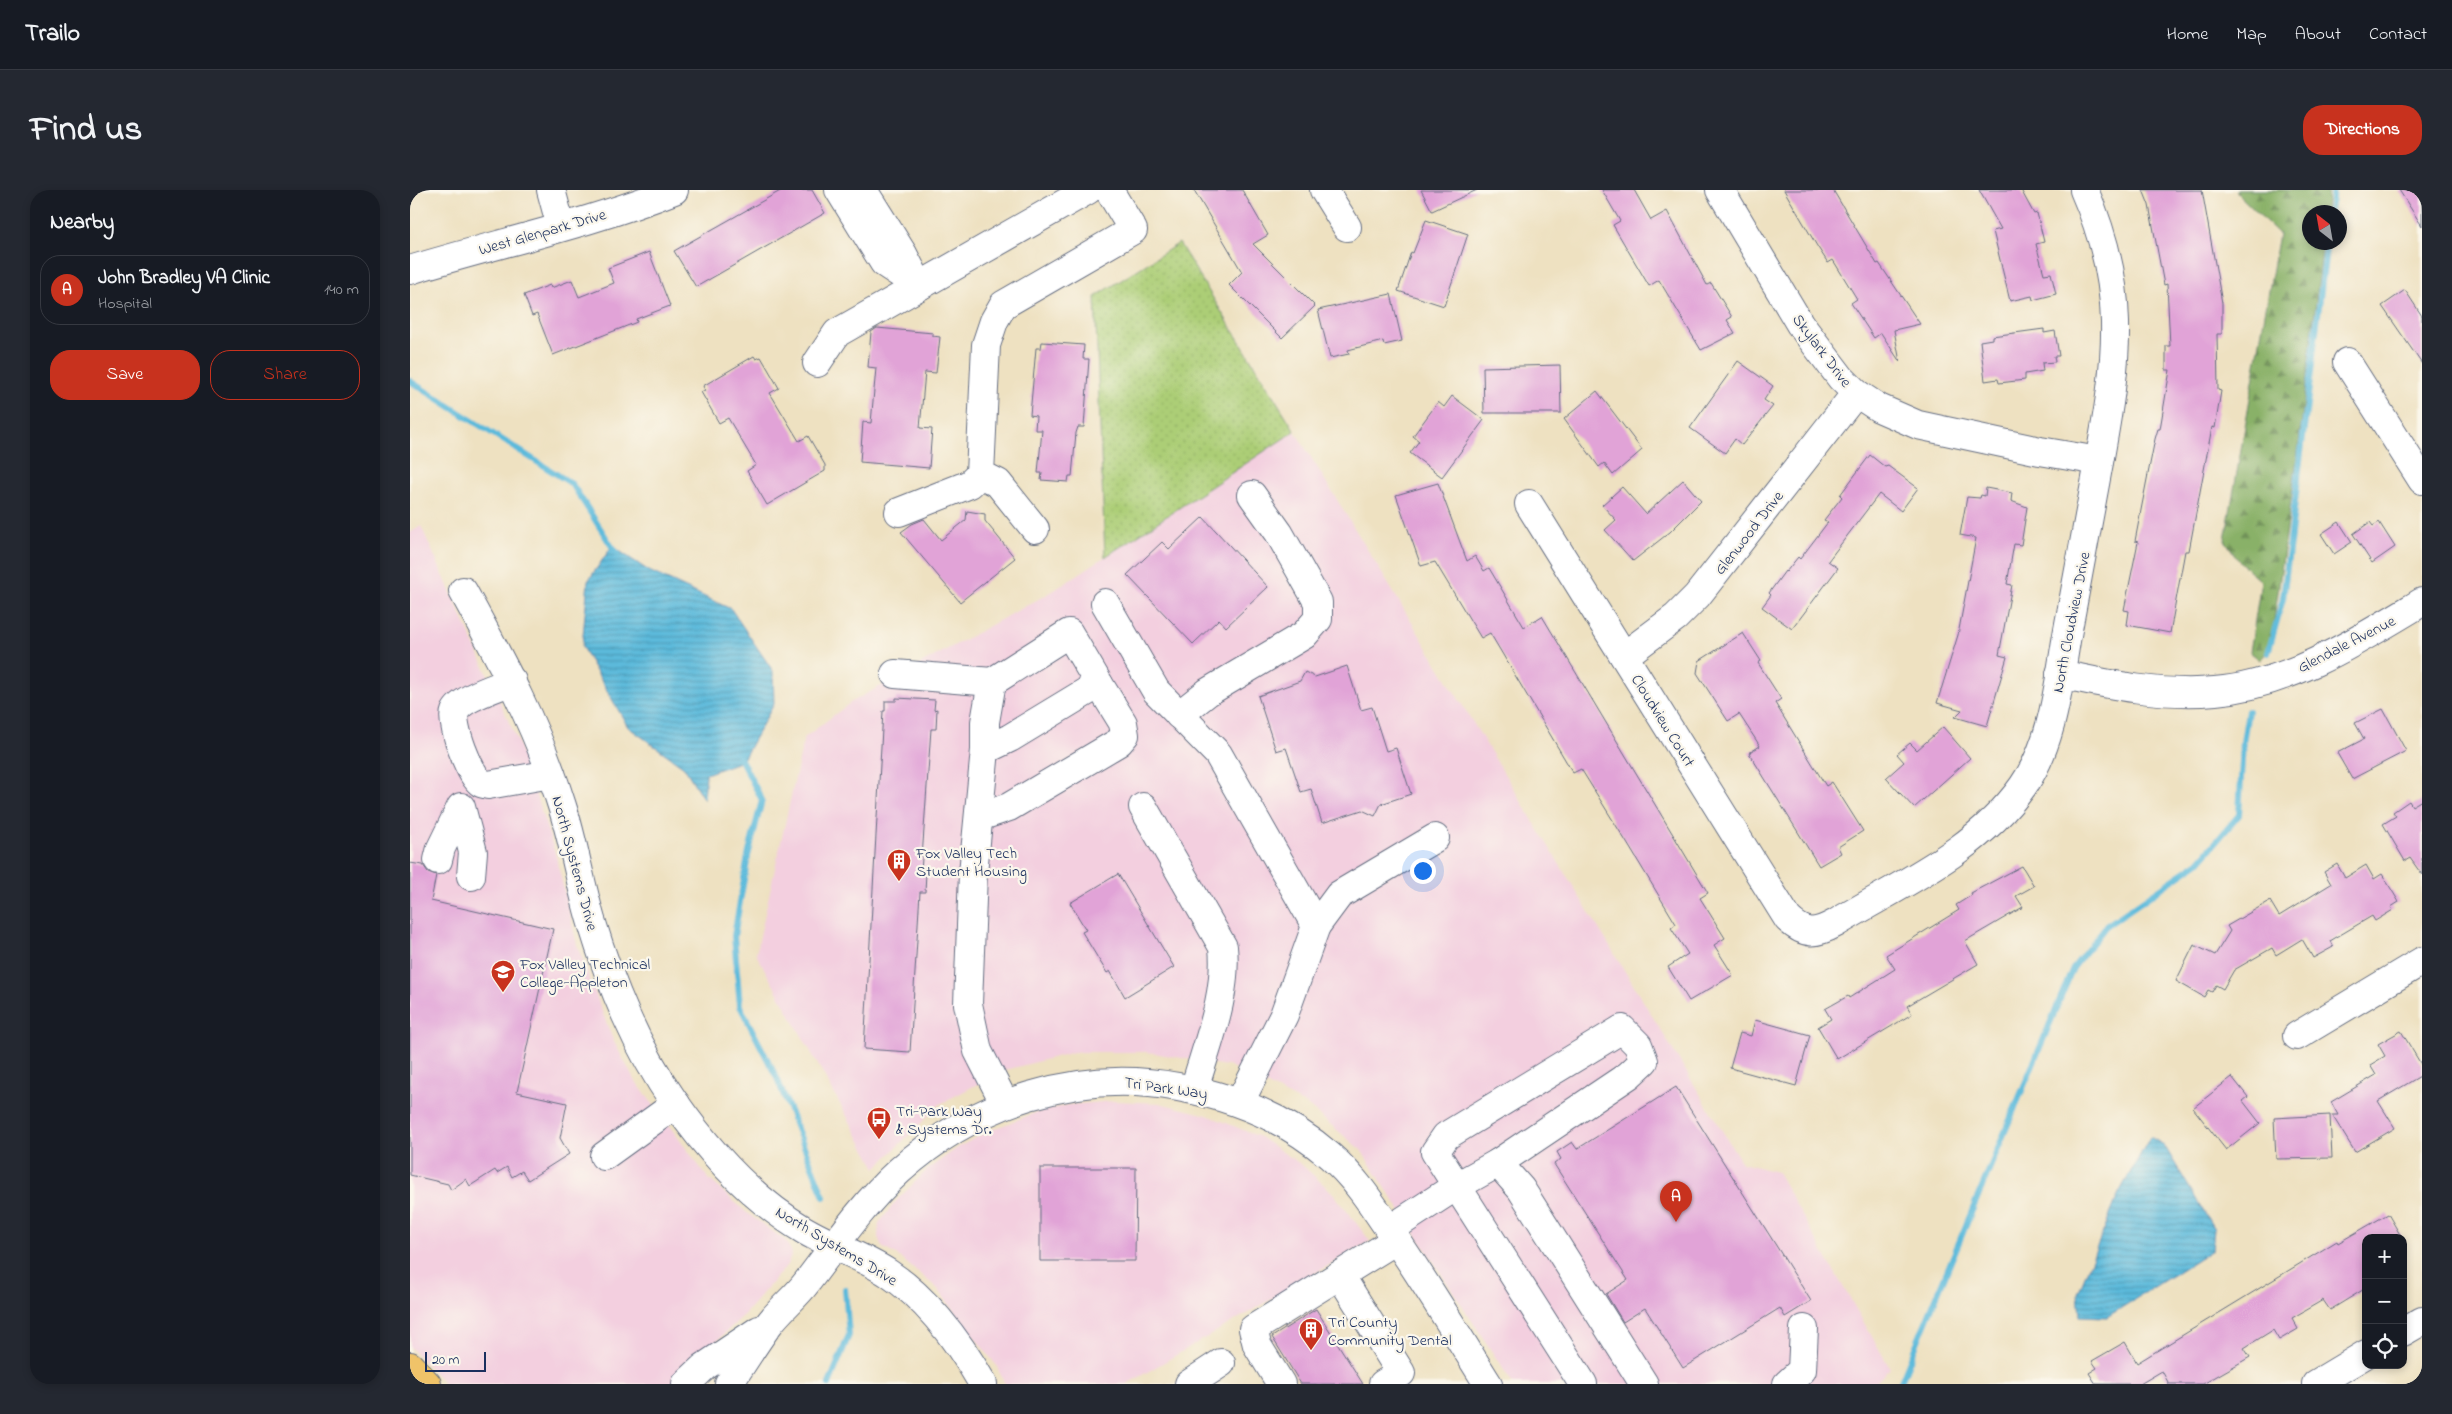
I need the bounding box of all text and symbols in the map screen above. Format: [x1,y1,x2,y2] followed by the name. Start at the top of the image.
[25,17,80,52] text: Trailo
[2167,22,2208,48] text: Home
[2236,22,2267,48] text: Map
[2295,22,2341,48] text: About
[2369,22,2427,48] text: Contact
[30,105,142,156] text: Find us
[2303,105,2422,155] button: Directions
[476,203,610,263] street label: West Glenpark Drive
[2302,205,2347,250] north arrow
[50,208,114,238] text: Nearby
[98,265,270,292] text: John Bradley VA Clinic
[62,278,72,302] text: A
[324,278,359,302] text: 140 m
[98,292,152,316] text: Hospital
[1786,309,1858,394] street label: Skylark Drive
[50,350,200,400] button: Save
[210,350,360,400] button: Share
[1709,485,1791,580] street label: Glenwood Drive
[2047,549,2098,695] street label: North Cloudview Drive
[2294,609,2401,680] street label: Glendale Avenue
[1624,670,1701,773] street label: Cloudview Court
[545,793,604,934] street label: North Systems Drive
[915,842,1027,884] place label: Fox Valley Tech Student Housing
[886,848,912,882] building icon: Fox Valley Tech Student Housing
[1410,858,1436,884] your location
[519,953,651,995] place label: Fox Valley Technical College-Appleton
[490,959,516,993] school or university icon: Fox Valley Technical College-Appleton
[1123,1071,1209,1107] street label: Tri Park Way
[896,1100,992,1142] place label: Tri-Park Way & Systems Dr.
[866,1106,892,1140] bus stop icon: Tri-Park Way & Systems Dr.
[1660,1181,1692,1222] pin: A
[770,1201,902,1293] street label: North Systems Drive
[2362,1234,2407,1369] map controls
[2362,1234,2407,1279] button: +
[2362,1279,2407,1324] button: −
[1328,1311,1452,1353] place label: Tri County Community Dental
[1298,1317,1324,1351] building icon: Tri County Community Dental
[2362,1324,2407,1369] button: locate
[425,1349,486,1372] scale bar
[432,1350,459,1371] text: 20 m

